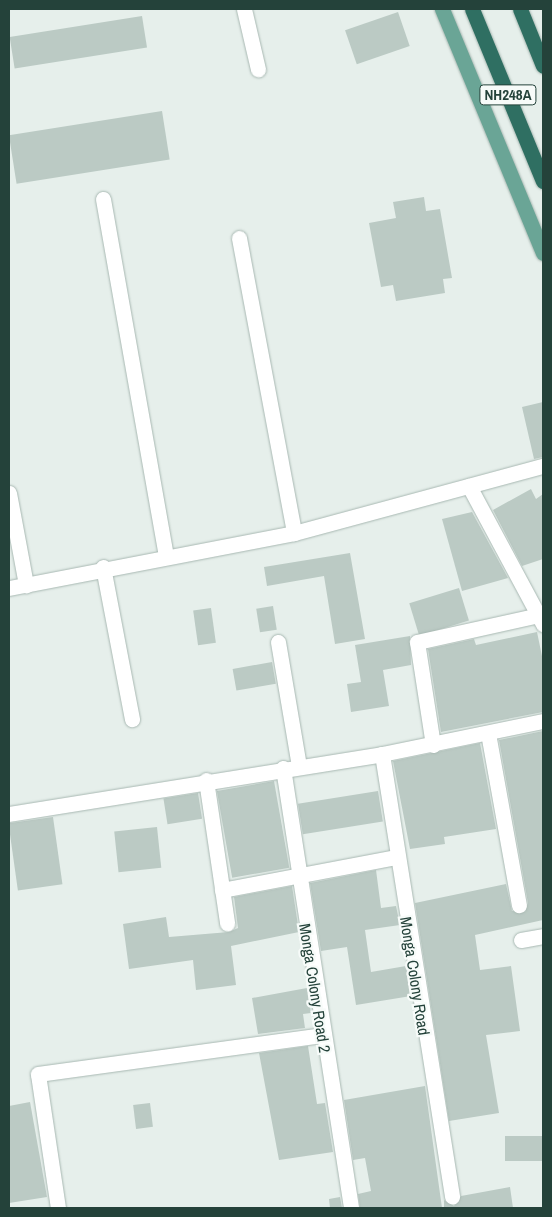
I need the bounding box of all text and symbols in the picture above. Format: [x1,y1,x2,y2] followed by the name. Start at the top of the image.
[479,82,537,108] road number: NH248A
[396,915,434,1037] street label: Monga Colony Road
[295,922,335,1054] street label: Monga Colony Road 2

